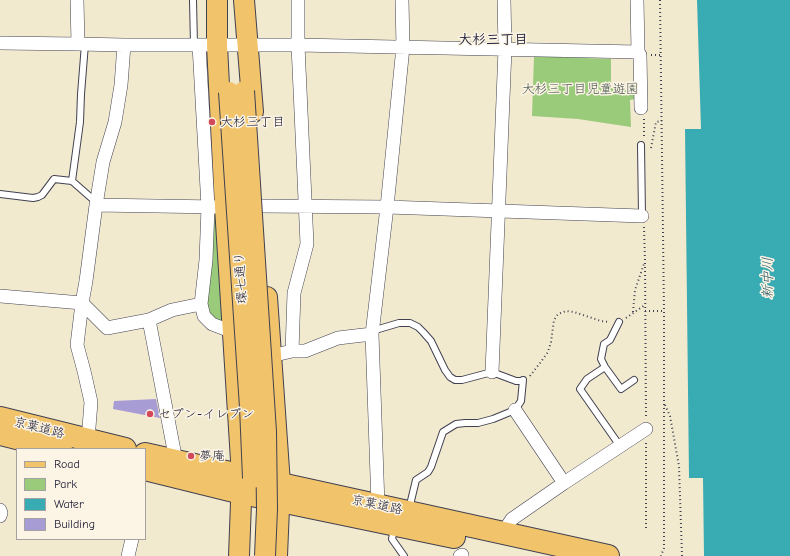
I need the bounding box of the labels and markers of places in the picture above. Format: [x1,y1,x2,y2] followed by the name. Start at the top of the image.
[220,114,285,130] place label: 大杉三丁目
[207,117,217,127] marker: 大杉三丁目
[158,406,254,422] place label: セブン-イレブン
[145,409,155,419] marker: セブン-イレブン
[199,448,225,464] place label: 夢庵
[186,451,196,461] marker: 夢庵

